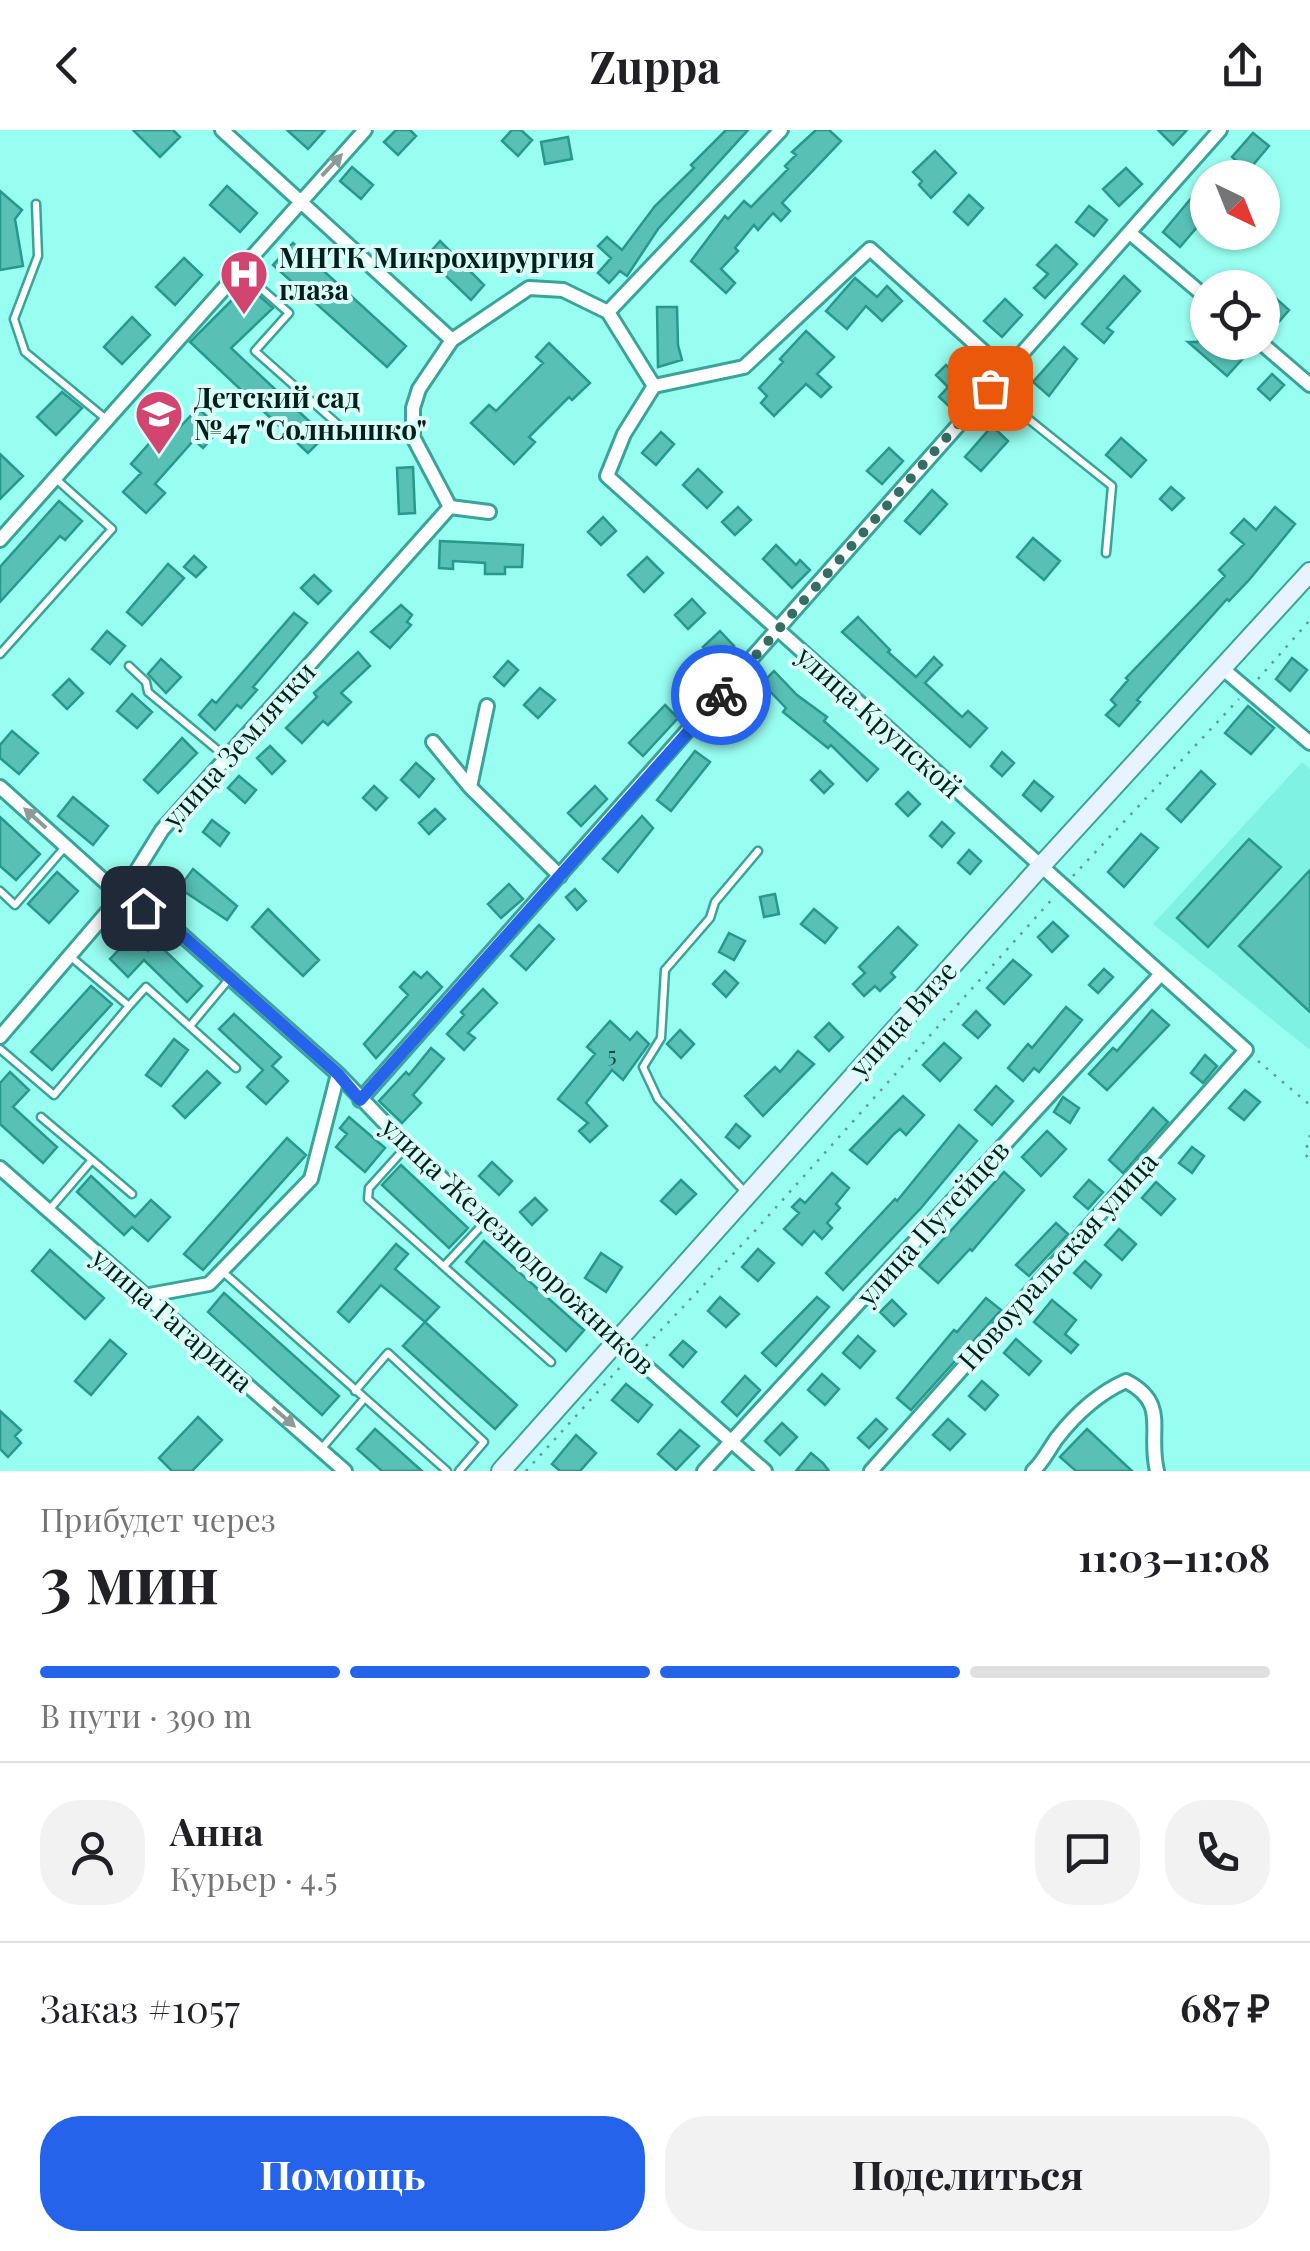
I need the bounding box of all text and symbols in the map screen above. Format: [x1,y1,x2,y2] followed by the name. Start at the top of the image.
[589,35,721,95] text: Zuppa
[40,38,95,93] icon: back
[1215,38,1270,93] icon: share
[320,154,343,178] one-way arrow
[1190,160,1280,250] north arrow
[1190,160,1280,360] map controls
[279,238,595,307] place label: МНТК Микрохирургия глаза
[218,248,270,316] hospital icon: МНТК Микрохирургия глаза
[1190,270,1280,360] button: locate
[948,346,1033,431] pin
[963,361,1018,416] icon: bag
[194,378,427,447] place label: Детский сад №47 "Солнышко"
[133,388,185,456] school or university icon: Детский сад №47 "Солнышко"
[789,636,971,805] street label: улица Крупской
[671,645,771,745] courier
[152,653,323,836] street label: улица Землячки
[694,668,749,723] icon: bike
[23,807,47,830] one-way arrow
[101,866,186,951] pin
[116,881,171,936] icon: home
[839,952,964,1085] street label: улица Визе
[607,1039,617,1069] house number: 5
[373,1107,664,1382] street label: улица Железнодорожников
[847,1131,1016,1314] street label: улица Путейцев
[949,1143,1165,1377] street label: Новоуральская улица
[84,1238,262,1399] street label: улица Гагарина
[271,1405,296,1427] one-way arrow
[40,1497,276,1540] text: Прибудет через
[1078,1531,1270,1582] text: 11:03–11:08
[40,1534,219,1620] text: 3 мин
[40,1693,252,1736] text: В пути · 390 m
[40,1800,145,1905] button: person
[1035,1800,1140,1905] button: chat
[1165,1800,1270,1905] button: phone
[170,1805,263,1856] text: Анна
[170,1856,338,1899] text: Курьер · 4.5
[1180,1981,1270,2032] text: 687 ₽
[40,1982,240,2033] text: Заказ #1057
[40,2116,645,2231] button: Помощь
[665,2116,1270,2231] button: Поделиться

